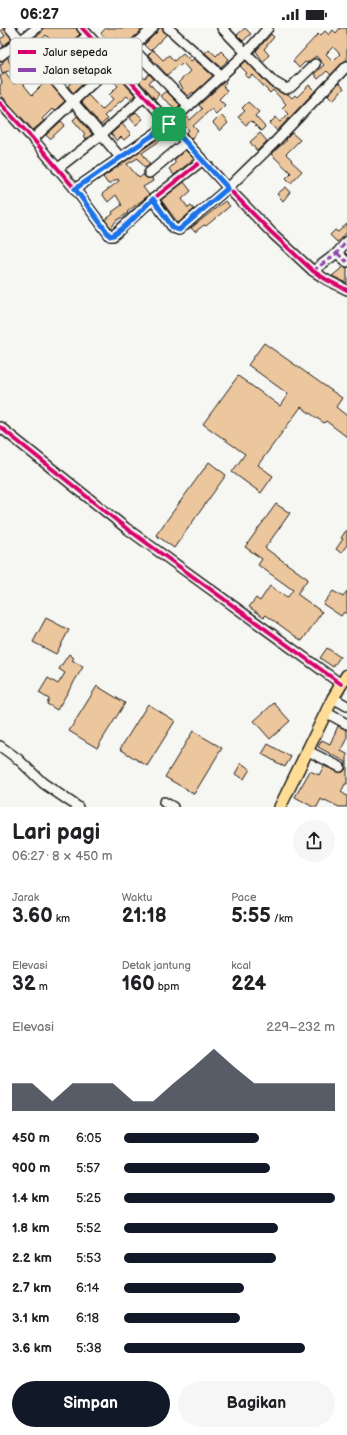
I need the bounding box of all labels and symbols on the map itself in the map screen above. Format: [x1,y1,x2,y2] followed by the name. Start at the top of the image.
[10,38,142,84] legend
[43,46,108,59] text: Jalur sepeda
[43,64,112,77] text: Jalan setapak
[152,107,186,141] pin

